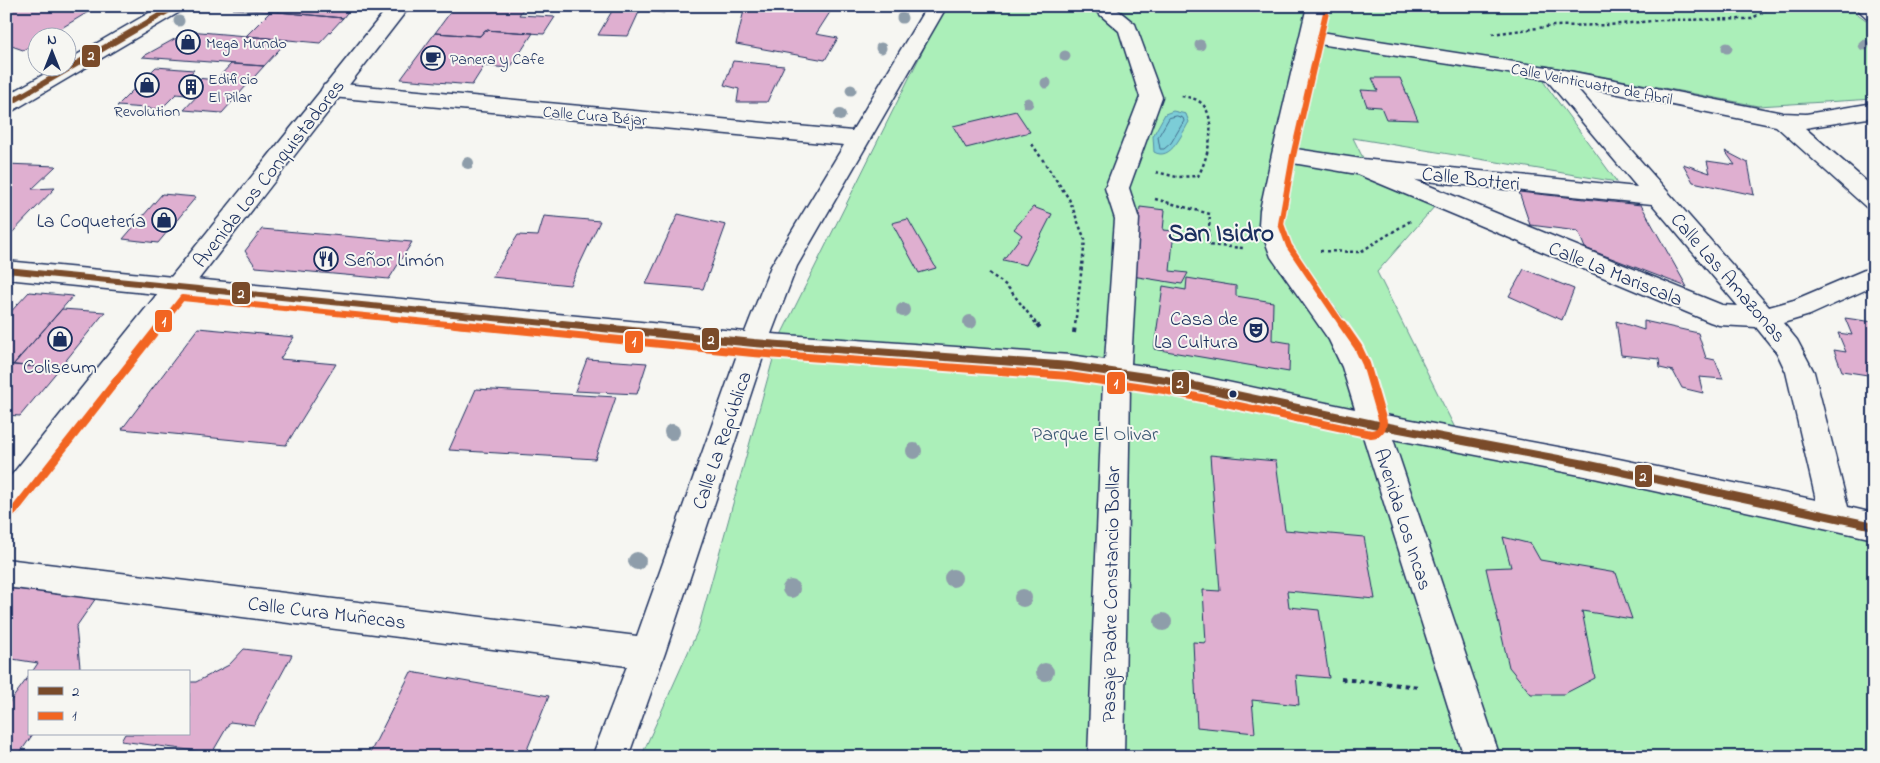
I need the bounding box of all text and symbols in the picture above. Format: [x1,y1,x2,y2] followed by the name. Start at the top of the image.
[28,28,78,78] north arrow
[175,29,201,55] shop icon: Mega Mundo
[47,30,57,51] text: N
[206,32,287,56] place label: Mega Mundo
[81,44,101,68] line badge: 2
[420,45,446,71] cafe icon: Panera y Cafe
[87,46,95,67] text: 2
[450,48,545,72] place label: Panera y Cafe
[1509,58,1675,112] street label: Calle Veinticuatro de Abril
[208,68,258,110] place label: Edificio El Pilar
[134,72,160,98] shop icon: Revolution
[178,74,204,100] building icon: Edificio El Pilar
[187,74,353,275] street label: Avenida Los Conquistadores
[114,100,180,124] place label: Revolution
[542,100,648,133] street label: Calle Cura Béjar
[1420,161,1521,200] street label: Calle Botteri
[151,207,177,233] shop icon: La Coquetería
[1662,207,1792,350] street label: Calle Las Amazonas
[36,208,146,237] place label: La Coquetería
[1168,217,1274,253] district label: San Isidro
[1544,235,1687,315] street label: Calle La Mariscala
[313,246,339,272] restaurant icon: Señor Limón
[344,247,444,276] place label: Señor Limón
[231,281,251,305] line badge: 2
[237,284,245,305] text: 2
[1154,306,1238,358] place label: Casa de La Cultura
[154,309,173,333] line badge: 1
[162,312,167,333] text: 1
[1243,317,1269,343] theatre icon: Casa de La Cultura
[47,326,73,352] shop icon: Coliseum
[701,327,720,351] line badge: 2
[624,330,644,354] line badge: 1
[707,330,715,351] text: 2
[632,332,637,353] text: 1
[23,354,97,383] place label: Coliseum
[686,368,761,514] street label: Calle La República
[1106,371,1126,395] line badge: 1
[1171,371,1190,395] line badge: 2
[1114,374,1119,395] text: 1
[1176,374,1184,395] text: 2
[1228,389,1238,399] unlabelled marker
[1032,421,1159,450] park label: Parque El Olivar
[1365,445,1438,594] street label: Avenida Los Incas
[1634,464,1653,488] line badge: 2
[1096,465,1129,722] street label: Pasaje Padre Constancio Bollar
[1639,467,1647,488] text: 2
[246,590,407,639] street label: Calle Cura Muñecas
[28,670,190,736] legend
[72,681,80,703] text: 2
[72,705,77,727] text: 1

